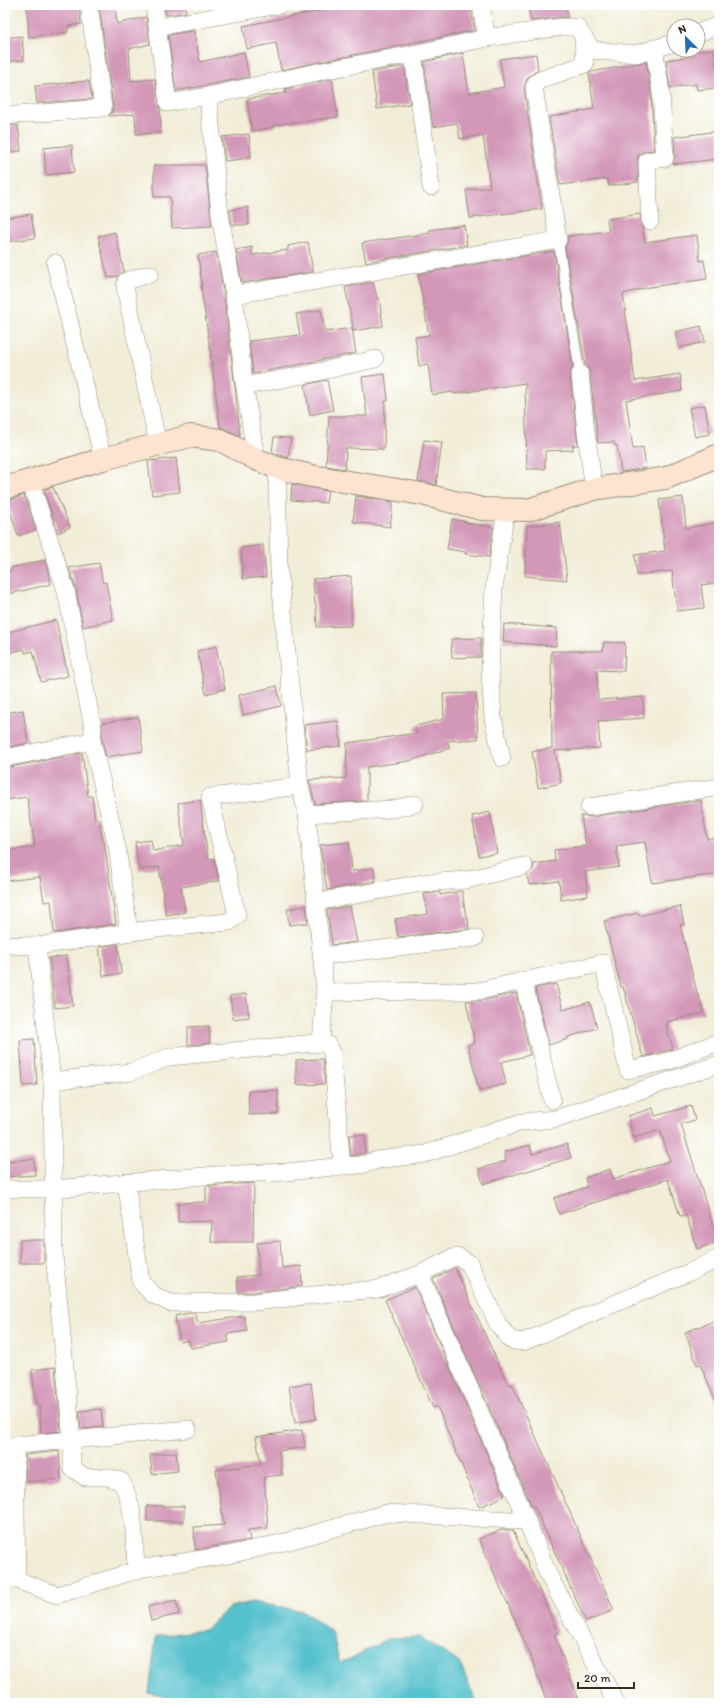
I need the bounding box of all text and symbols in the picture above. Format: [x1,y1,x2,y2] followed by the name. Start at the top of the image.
[666,18,706,58] north arrow
[676,22,688,37] text: N
[578,1664,634,1690] scale bar
[584,1671,611,1685] text: 20 m

